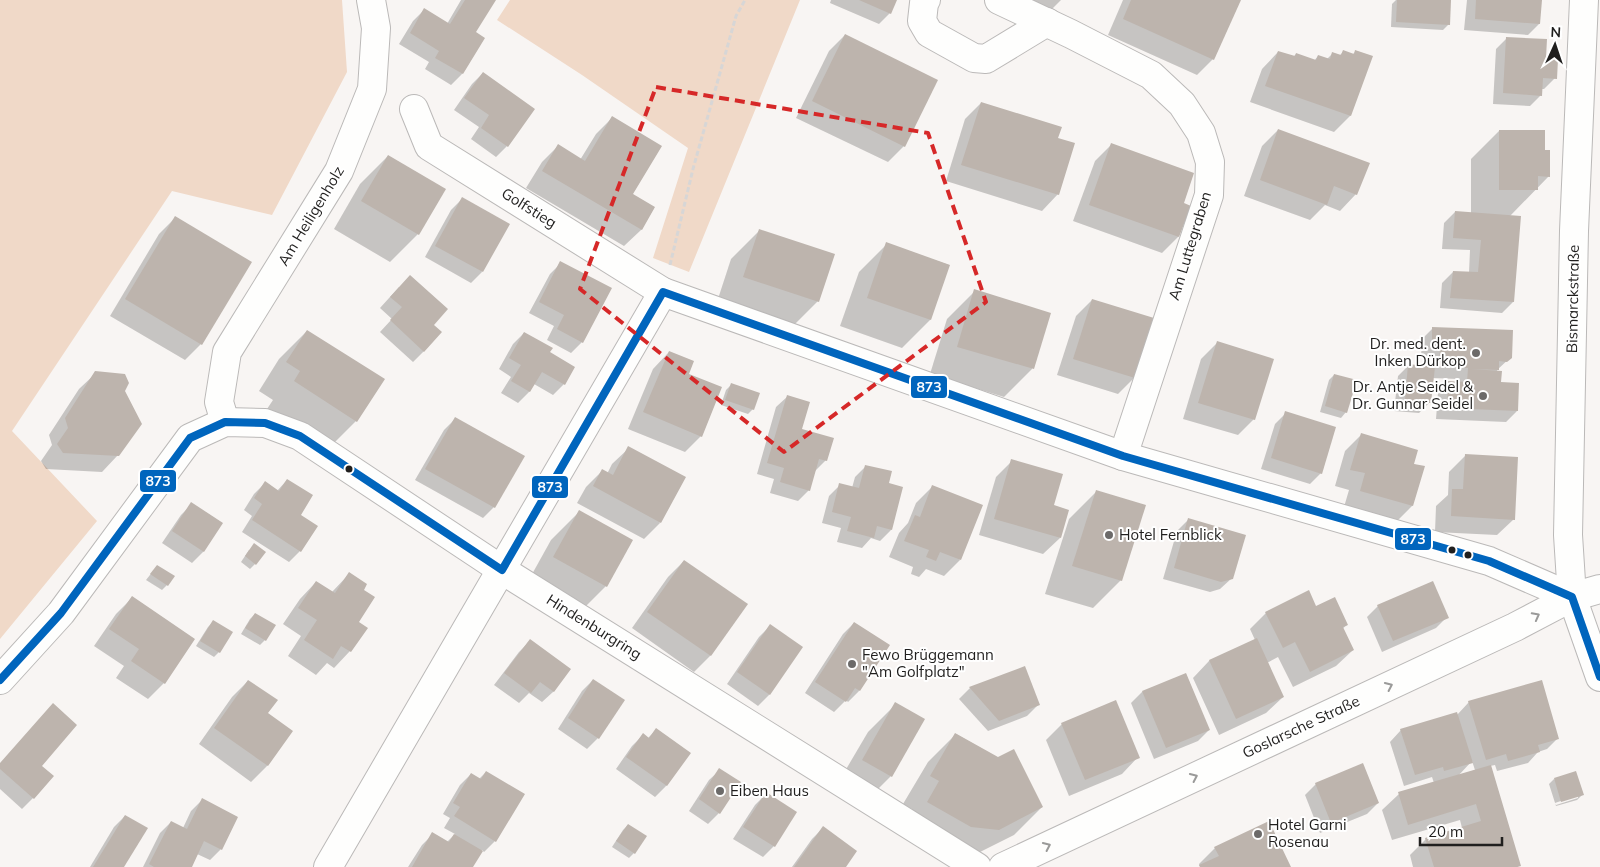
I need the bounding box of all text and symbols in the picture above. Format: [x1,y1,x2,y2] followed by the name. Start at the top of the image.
[1530,20,1580,70] north arrow
[1550,23,1561,41] text: N
[273,162,348,269] street label: Am Heiligenholz
[498,183,560,232] street label: Golfstieg
[1164,189,1215,302] street label: Am Luttegraben
[1562,245,1583,353] street label: Bismarckstraße
[1370,334,1466,370] place label: Dr. med. dent. Inken Dürkop
[1470,347,1482,359] marker: Dr. med. dent. Inken Dürkop
[910,375,948,399] line badge: 873
[1352,377,1474,413] place label: Dr. Antje Seidel & Dr. Gunnar Seidel
[916,378,942,396] text: 873
[1477,390,1489,402] marker: Dr. Antje Seidel & Dr. Gunnar Seidel
[344,464,354,474] unlabelled marker
[139,469,177,493] line badge: 873
[145,472,171,490] text: 873
[531,475,569,499] line badge: 873
[537,478,563,496] text: 873
[1119,525,1222,544] place label: Hotel Fernblick
[1394,527,1432,551] line badge: 873
[1103,529,1115,541] marker: Hotel Fernblick
[1400,530,1426,548] text: 873
[1447,545,1457,555] unlabelled marker
[1463,550,1473,560] unlabelled marker
[543,590,645,663] street label: Hindenburgring
[1531,612,1540,622] one-way arrow
[862,645,994,681] place label: Fewo Brüggemann "Am Golfplatz"
[846,658,858,670] marker: Fewo Brüggemann "Am Golfplatz"
[1384,682,1393,693] one-way arrow
[1239,691,1362,762] street label: Goslarsche Straße
[1189,773,1198,784] one-way arrow
[730,781,809,800] place label: Eiben Haus
[714,785,726,797] marker: Eiben Haus
[1420,814,1502,846] scale bar
[1268,815,1347,851] place label: Hotel Garni Rosenau
[1428,822,1463,841] text: 20 m
[1252,828,1264,840] marker: Hotel Garni Rosenau
[1042,842,1051,853] one-way arrow

